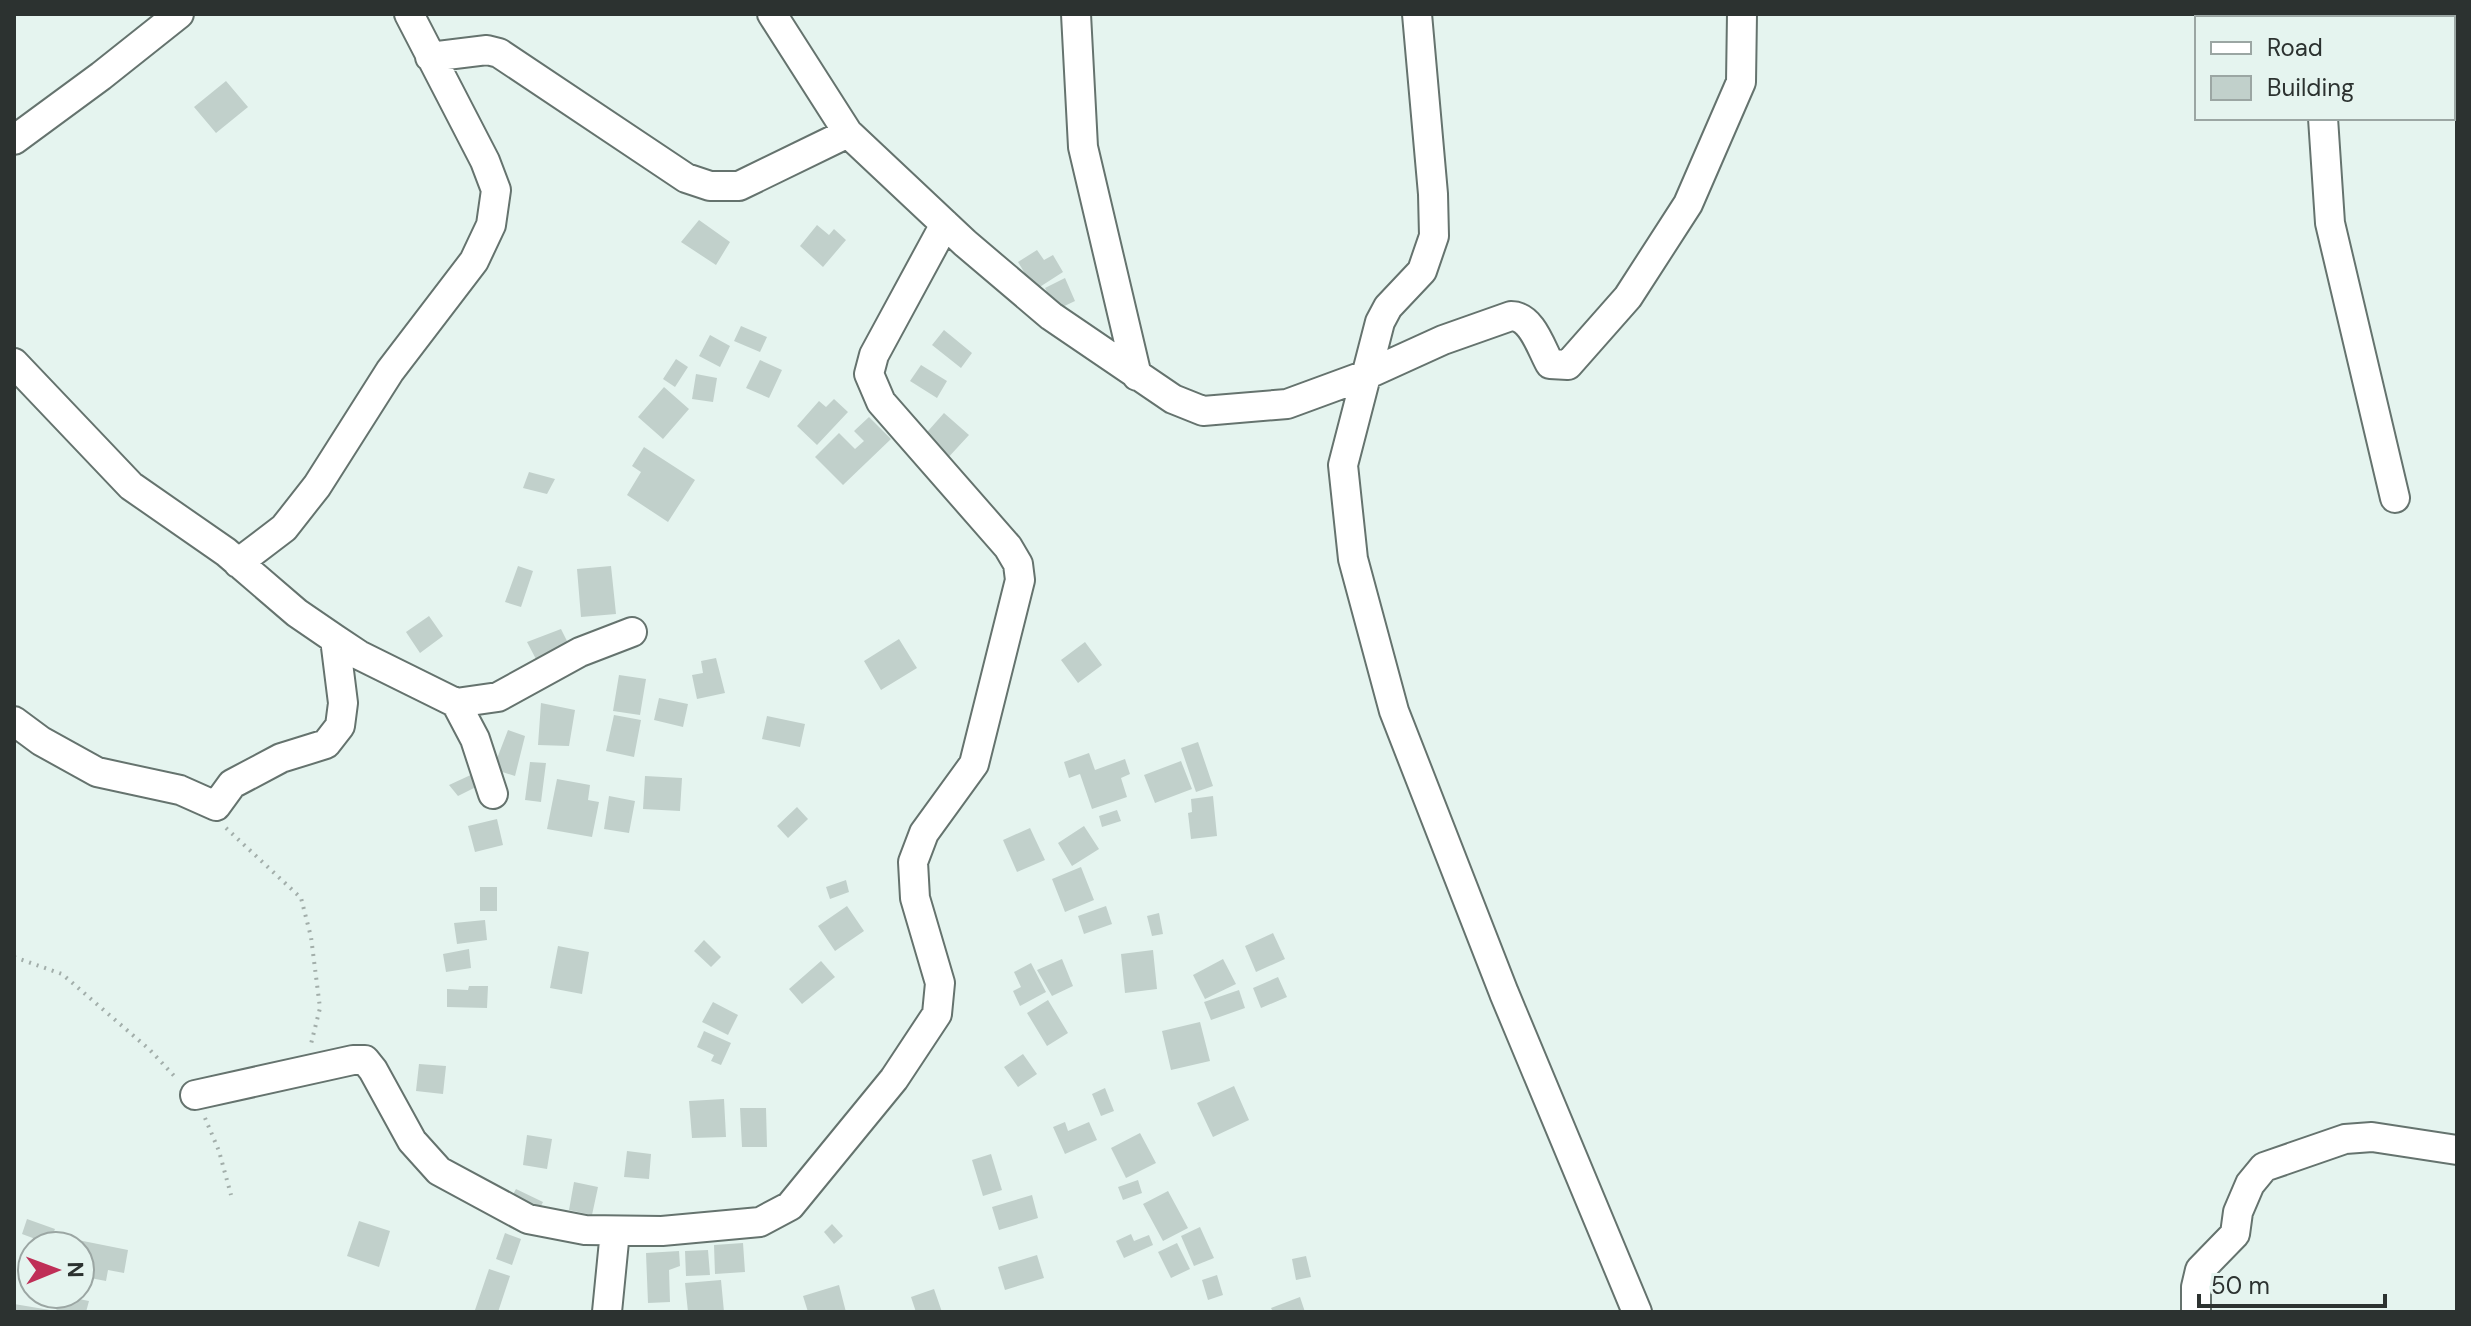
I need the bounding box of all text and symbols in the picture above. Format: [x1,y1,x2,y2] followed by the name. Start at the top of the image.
[2195,16,2455,120] legend
[2267,32,2323,63] text: Road
[2267,72,2354,103] text: Building
[16,1230,96,1310] north arrow
[2199,1258,2385,1308] scale bar
[61,1261,90,1278] text: N
[2211,1270,2270,1301] text: 50 m

